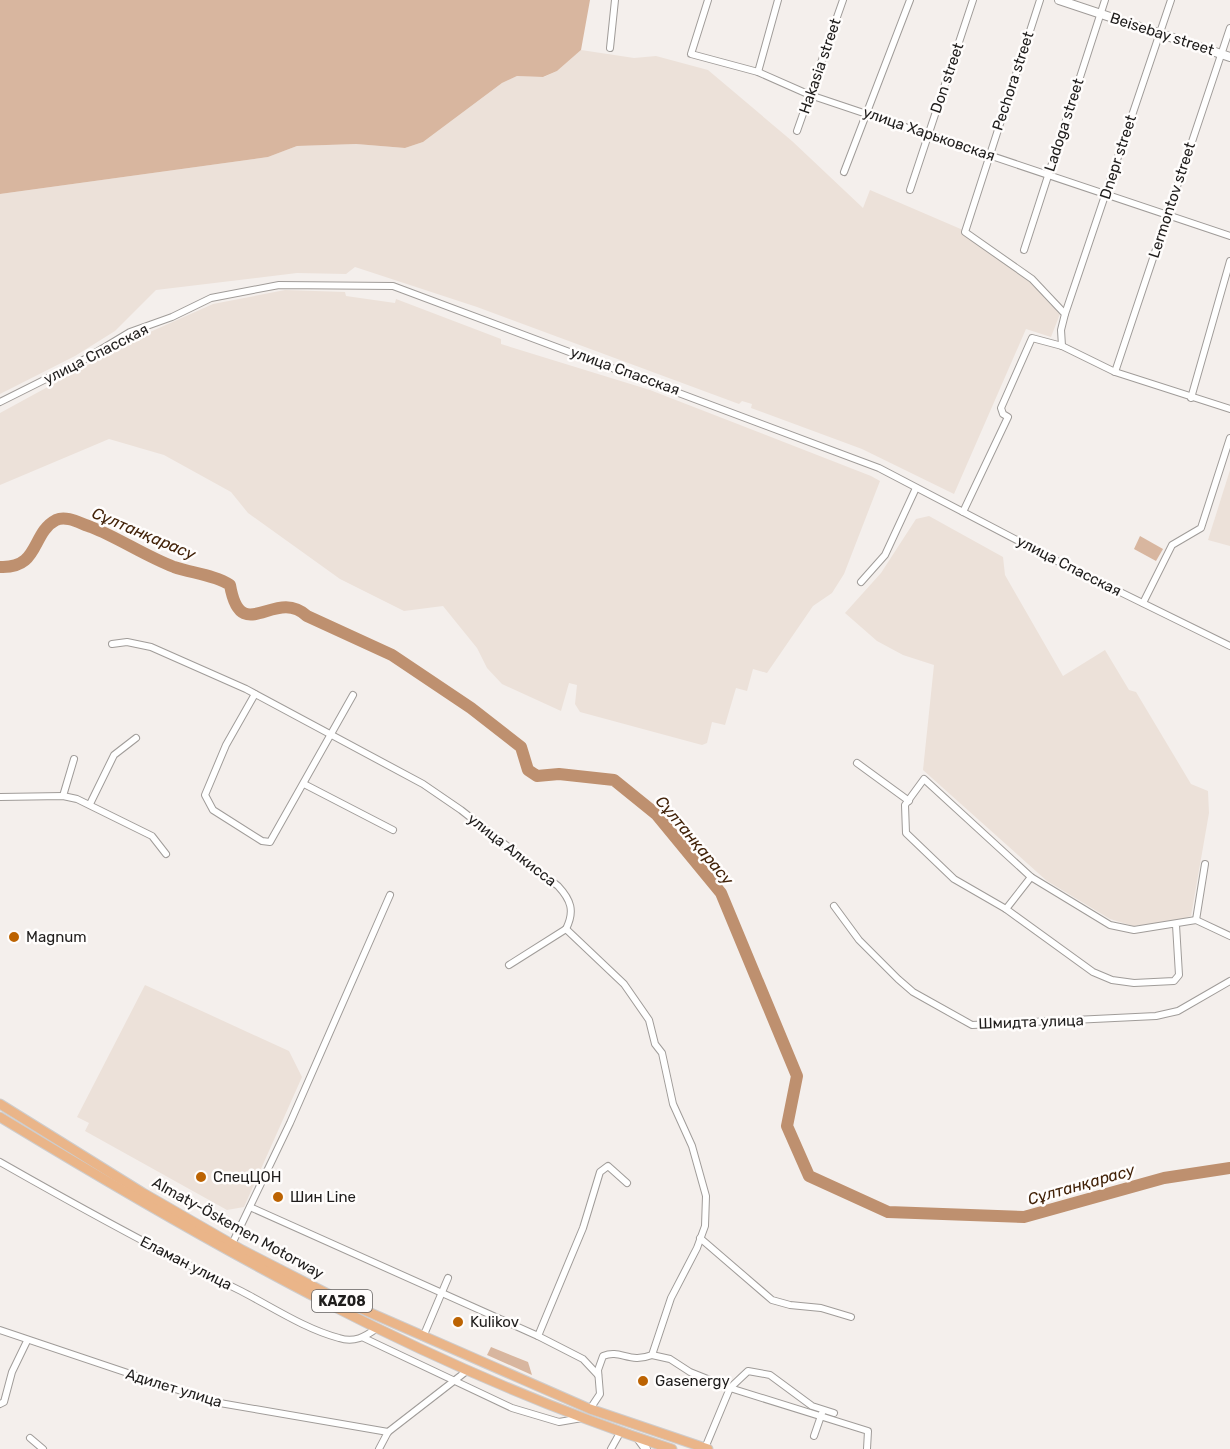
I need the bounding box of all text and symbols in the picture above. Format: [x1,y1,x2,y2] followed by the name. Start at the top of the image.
[1108,9,1216,59] street label: Beisebay street
[795,16,845,116] street label: Hakasia street
[988,29,1038,133] street label: Pechora street
[927,40,967,116] street label: Don street
[1040,76,1088,174] street label: Ladoga street
[861,103,997,165] street label: улица Харьковская
[1096,112,1140,201] street label: Dnepr street
[1145,140,1199,260] street label: Lermontov street
[41,320,151,388] street label: улица Спасская
[568,343,682,399] street label: улица Спасская
[89,503,200,564] water label: Сұлтанқарасу
[1014,532,1124,600] street label: улица Спасская
[652,792,738,890] water label: Сұлтанқарасу
[464,810,560,890] street label: улица Алкисса
[26,928,87,946] place label: Magnum
[7,930,21,944] marker: Magnum
[978,1011,1084,1033] street label: Шмидта улица
[1025,1160,1138,1209] water label: Сұлтанқарасу
[213,1168,281,1186] place label: СпецЦОН
[194,1170,208,1184] marker: СпецЦОН
[149,1173,327,1283] street label: Almaty-Öskemen Motorway
[290,1188,356,1206] place label: Шин Line
[271,1190,285,1204] marker: Шин Line
[137,1232,235,1294] street label: Еламан улица
[312,1290,372,1312] road number: KAZ08
[470,1313,519,1331] place label: Kulikov
[451,1315,465,1329] marker: Kulikov
[124,1365,224,1411] street label: Адилет улица
[655,1372,730,1390] place label: Gasenergy
[636,1374,650,1388] marker: Gasenergy

